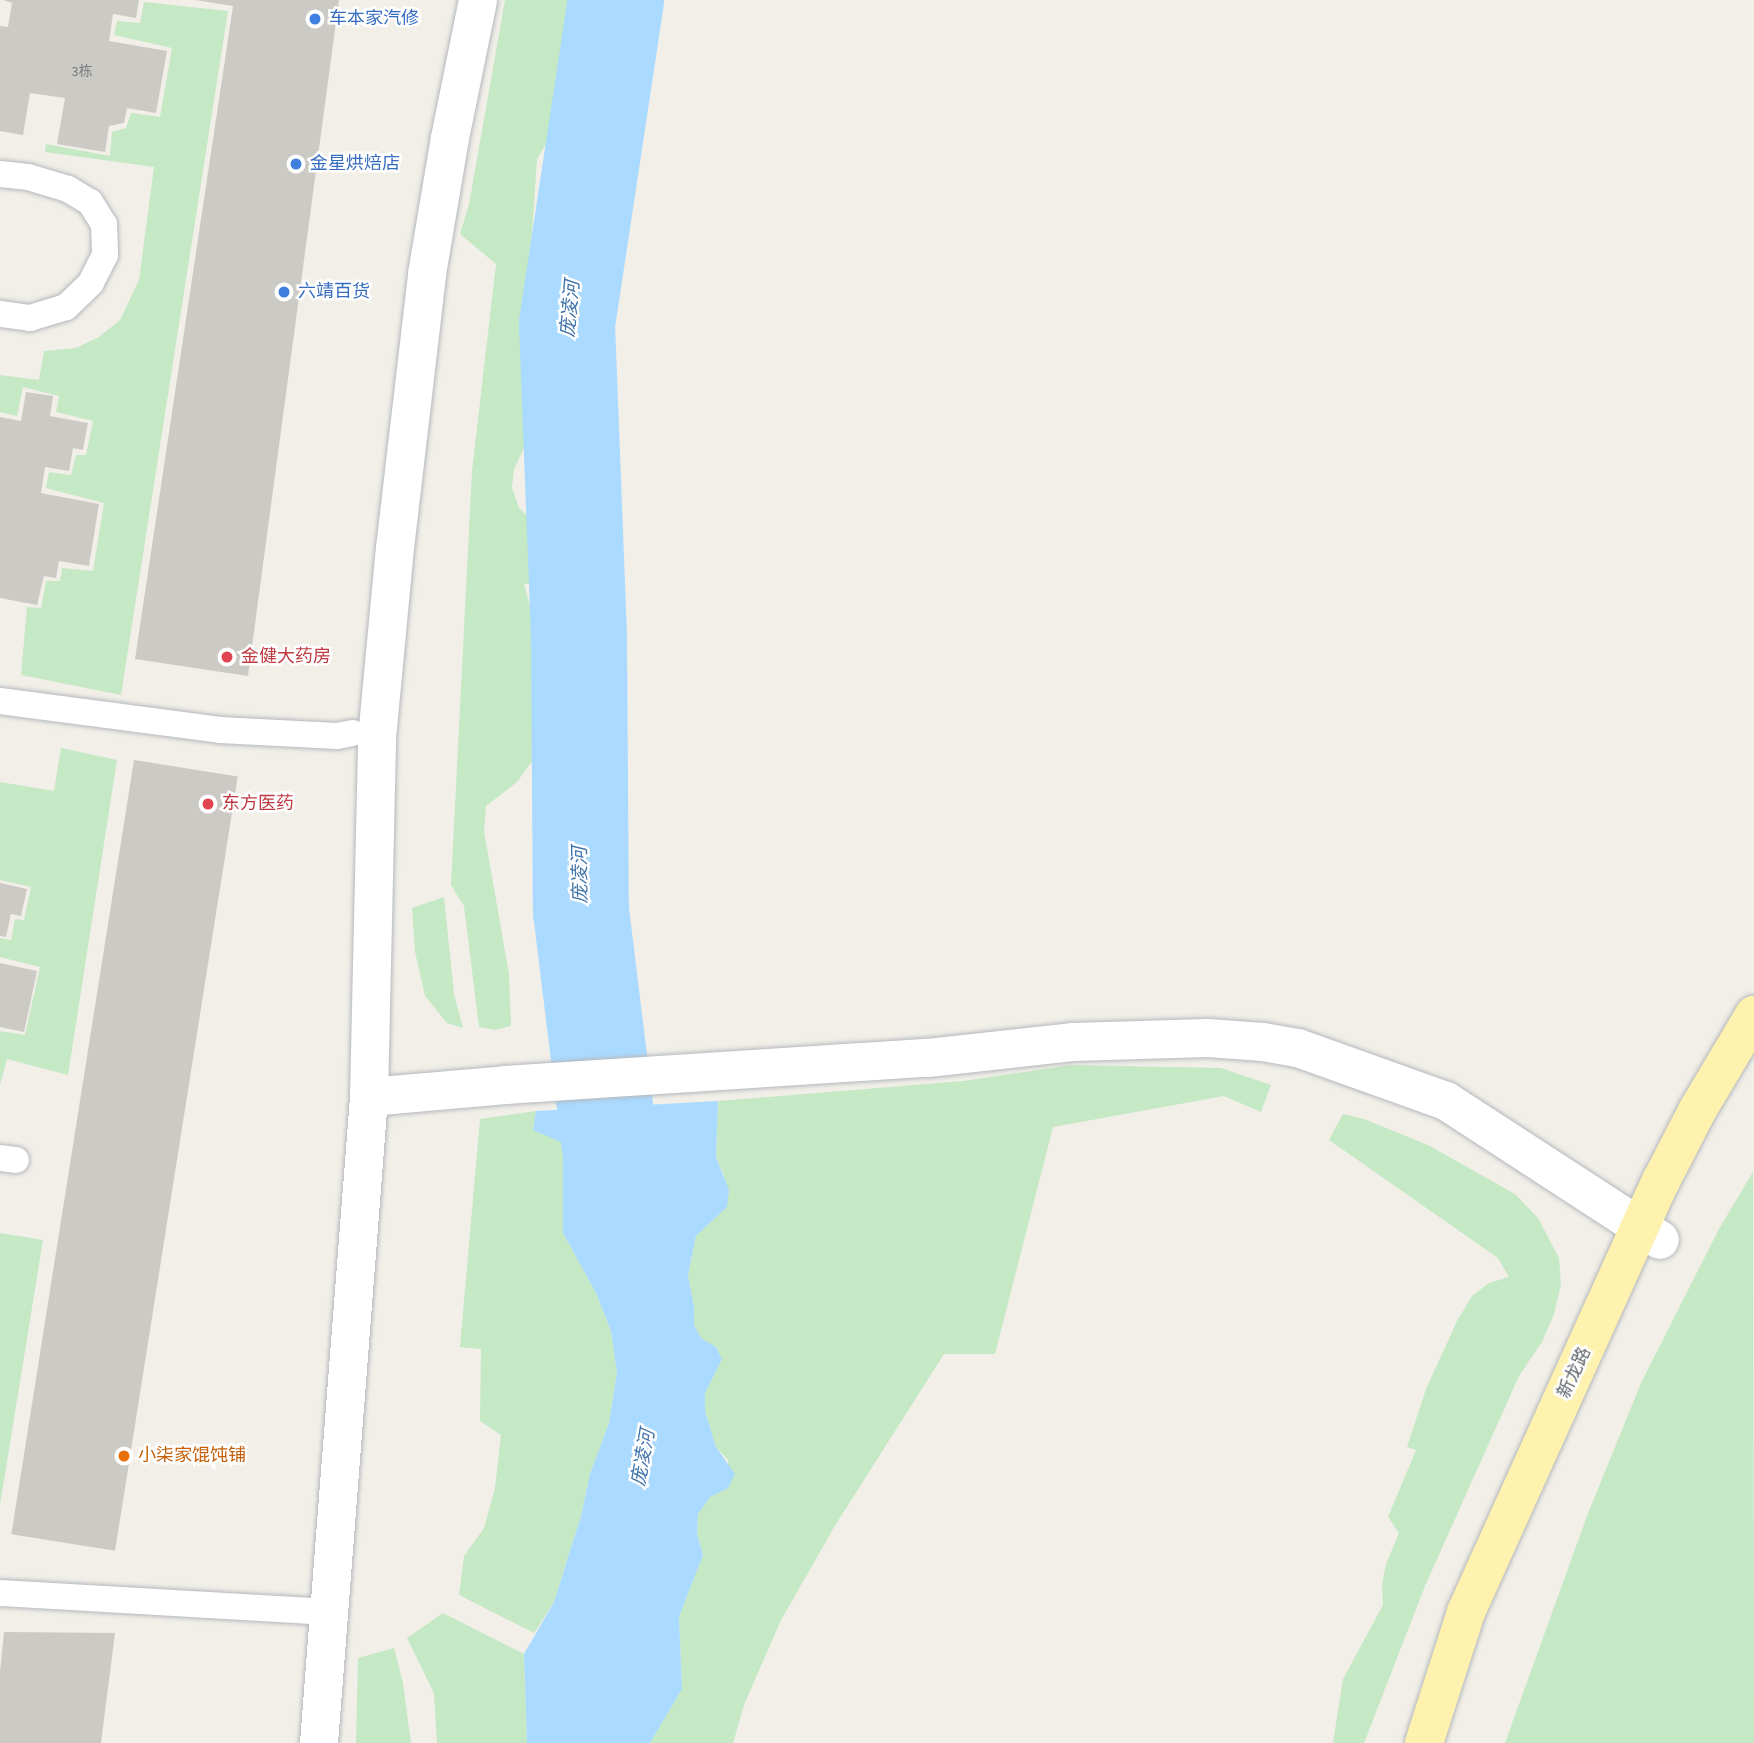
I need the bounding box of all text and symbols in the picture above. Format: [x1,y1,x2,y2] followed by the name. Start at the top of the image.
[329,8,419,30] place label: 车本家汽修
[307,11,323,27] marker: 车本家汽修
[72,64,92,80] house number: 3栋
[310,153,400,175] place label: 金星烘焙店
[288,156,304,172] marker: 金星烘焙店
[557,280,585,338] water label: 庞凌河
[298,281,370,303] place label: 六靖百货
[276,284,292,300] marker: 六靖百货
[241,646,331,668] place label: 金健大药房
[219,649,235,665] marker: 金健大药房
[222,793,294,815] place label: 东方医药
[200,796,216,812] marker: 东方医药
[569,846,593,904] water label: 庞凌河
[1554,1344,1596,1402] street label: 新龙路
[628,1428,660,1488] water label: 庞凌河
[138,1445,246,1467] place label: 小柒家馄饨铺
[116,1448,132,1464] marker: 小柒家馄饨铺

